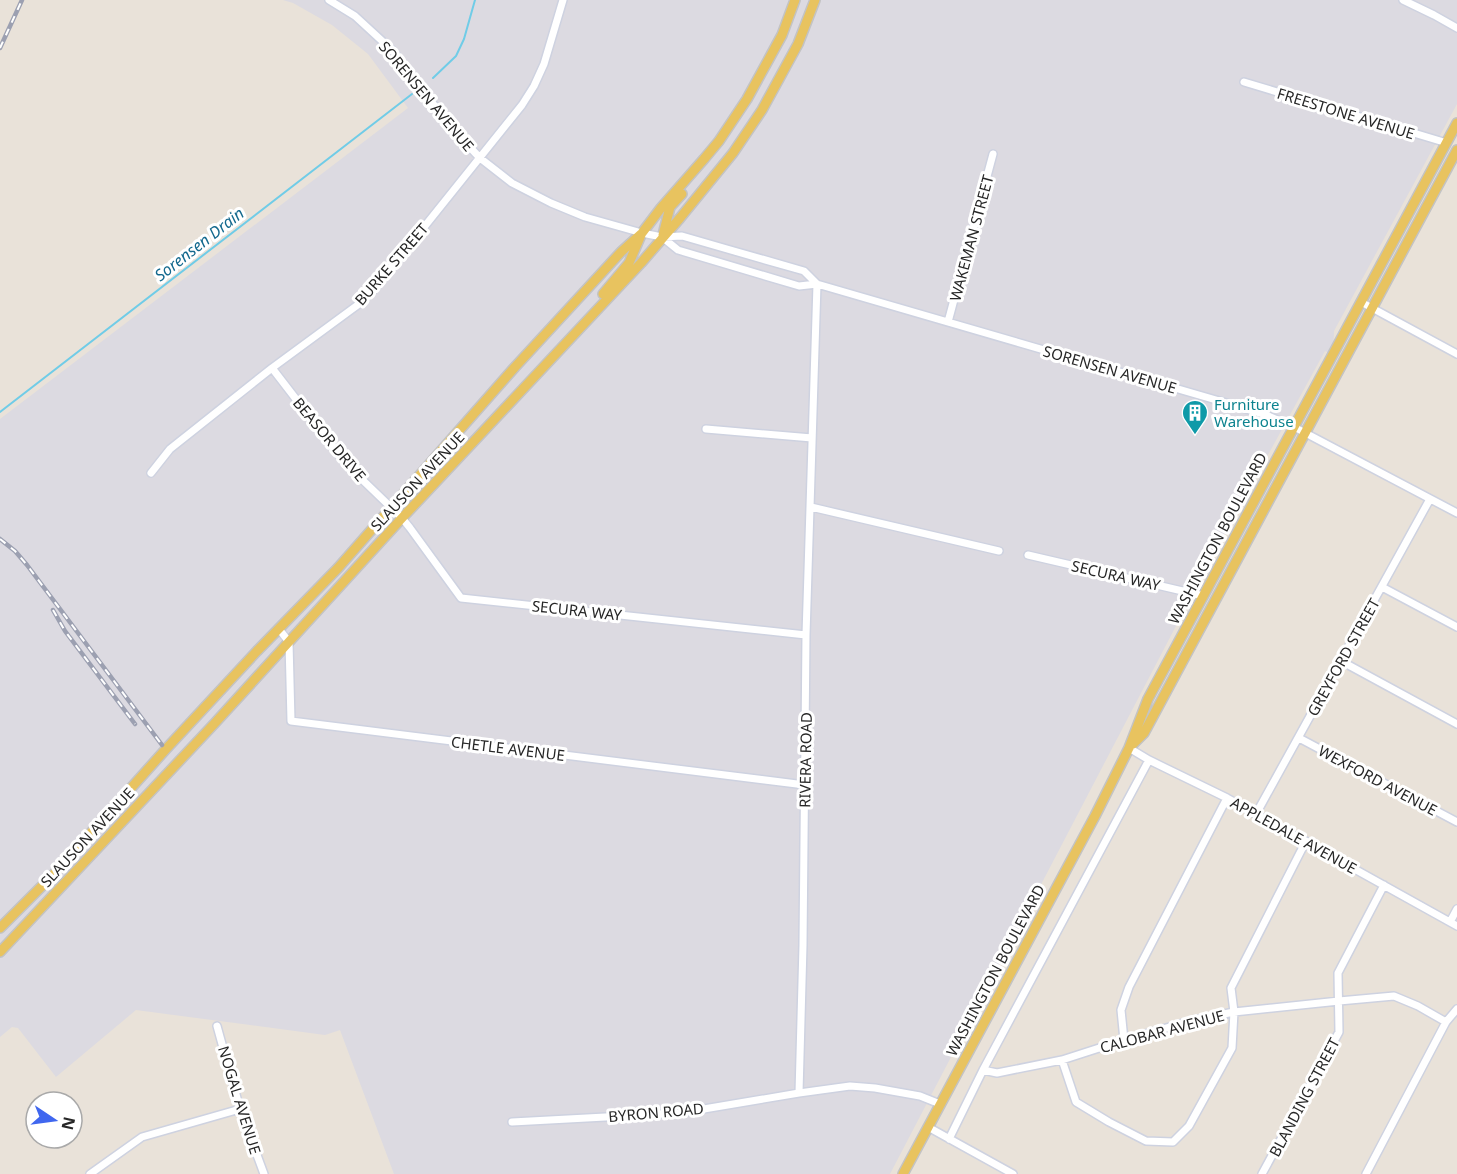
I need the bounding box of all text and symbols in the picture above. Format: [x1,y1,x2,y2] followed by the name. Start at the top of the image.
[375,37,479,155] street label: SORENSEN AVENUE
[1275,83,1417,143] street label: FREESTONE AVENUE
[945,172,998,303] street label: WAKEMAN STREET
[150,202,248,286] water label: Sorensen Drain
[350,218,433,309] street label: BURKE STREET
[1041,340,1179,398] street label: SORENSEN AVENUE
[289,393,371,485] street label: BEASOR DRIVE
[1214,394,1294,431] place label: Furniture Warehouse
[1180,398,1210,436] building icon: Furniture Warehouse
[366,427,468,535] street label: SLAUSON AVENUE
[1163,449,1271,627] street label: WASHINGTON BOULEVARD
[1070,555,1163,595] street label: SECURA WAY
[1302,594,1384,719] street label: GREYFORD STREET
[531,595,623,625] street label: SECURA WAY
[794,712,816,808] street label: RIVERA ROAD
[450,731,566,765] street label: CHETLE AVENUE
[1315,740,1441,820] street label: WEXFORD AVENUE
[36,783,138,891] street label: SLAUSON AVENUE
[1227,792,1361,878] street label: APPLEDALE AVENUE
[941,881,1049,1059] street label: WASHINGTON BOULEVARD
[1098,1005,1226,1057] street label: CALOBAR AVENUE
[1264,1034,1344,1160] street label: BLANDING STREET
[214,1043,266,1157] street label: NOGAL AVENUE
[24,1090,84,1150] north arrow
[607,1098,705,1126] street label: BYRON ROAD
[56,1115,81,1132] text: N

